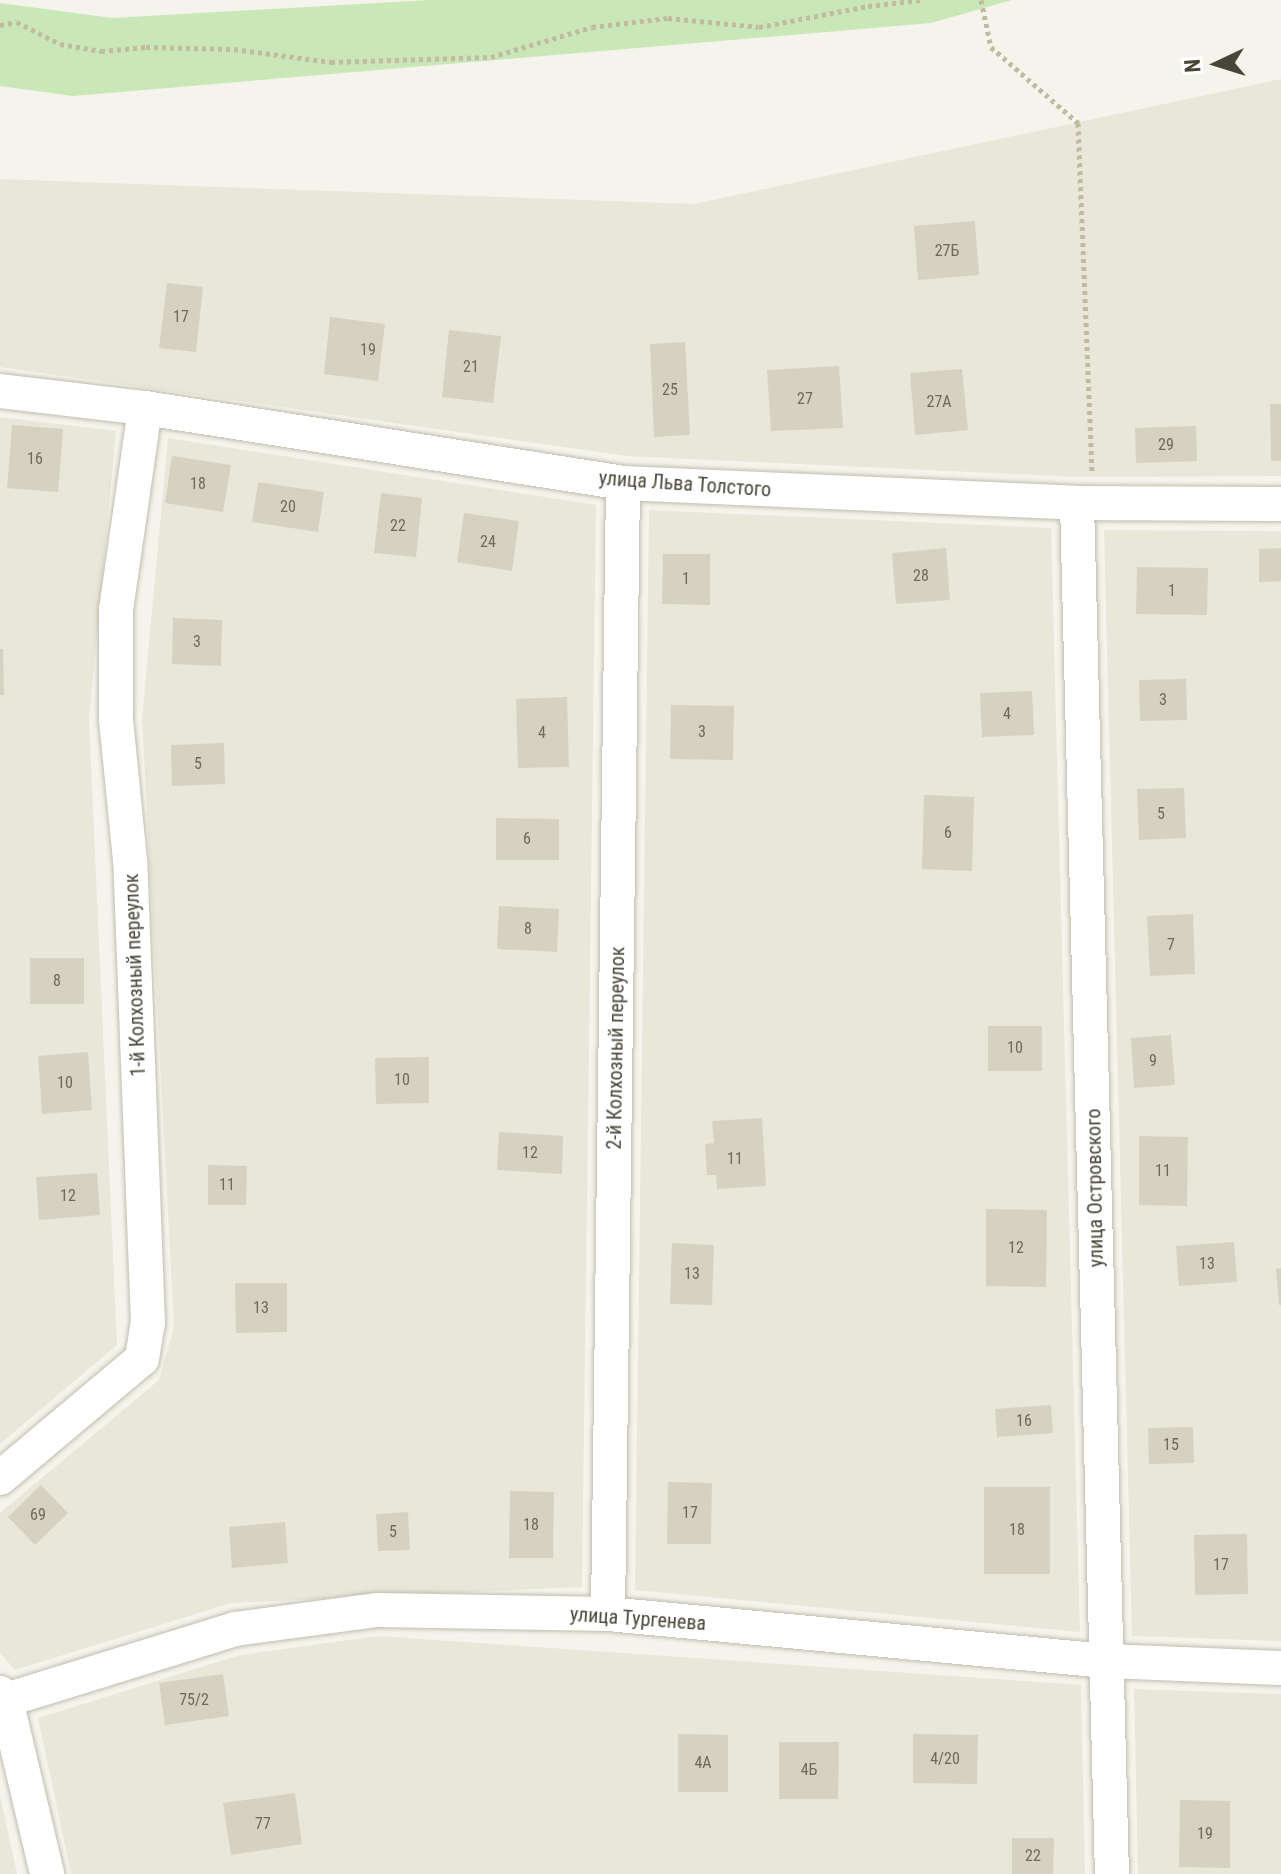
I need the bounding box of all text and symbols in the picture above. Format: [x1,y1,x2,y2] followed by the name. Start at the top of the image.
[1177,24,1257,104] north arrow
[1180,58,1206,73] text: N
[935,241,959,261] house number: 27Б
[173,307,189,327] house number: 17
[360,340,376,360] house number: 19
[463,357,479,377] house number: 21
[662,380,678,400] house number: 25
[797,389,813,409] house number: 27
[926,392,952,412] house number: 27А
[1158,435,1174,455] house number: 29
[27,449,43,469] house number: 16
[598,466,772,502] street label: улица Льва Толстого
[190,474,206,494] house number: 18
[280,497,296,517] house number: 20
[390,516,406,536] house number: 22
[480,532,496,552] house number: 24
[913,566,929,586] house number: 28
[682,569,690,589] house number: 1
[1168,581,1176,601] house number: 1
[193,632,201,652] house number: 3
[1159,690,1167,710] house number: 3
[1003,704,1011,724] house number: 4
[698,722,706,742] house number: 3
[538,723,546,743] house number: 4
[194,754,202,774] house number: 5
[1157,804,1165,824] house number: 5
[944,823,952,843] house number: 6
[523,829,531,849] house number: 6
[119,873,151,1077] street label: 1-й Колхозный переулок
[524,919,532,939] house number: 8
[1167,935,1175,955] house number: 7
[602,946,630,1150] street label: 2-й Колхозный переулок
[53,971,61,991] house number: 8
[1007,1038,1023,1058] house number: 10
[1149,1051,1157,1071] house number: 9
[394,1070,410,1090] house number: 10
[57,1073,73,1093] house number: 10
[1082,1108,1108,1268] street label: улица Островского
[522,1143,538,1163] house number: 12
[727,1149,743,1169] house number: 11
[1155,1161,1171,1181] house number: 11
[219,1175,235,1195] house number: 11
[60,1186,76,1206] house number: 12
[1008,1238,1024,1258] house number: 12
[1199,1254,1215,1274] house number: 13
[684,1264,700,1284] house number: 13
[253,1298,269,1318] house number: 13
[1016,1411,1032,1431] house number: 16
[1163,1435,1179,1455] house number: 15
[682,1503,698,1523] house number: 17
[30,1505,46,1525] house number: 69
[523,1515,539,1535] house number: 18
[1009,1520,1025,1540] house number: 18
[389,1522,397,1542] house number: 5
[1213,1555,1229,1575] house number: 17
[569,1602,707,1636] street label: улица Тургенева
[179,1690,209,1710] house number: 75/2
[930,1749,960,1769] house number: 4/20
[694,1753,712,1773] house number: 4А
[801,1760,817,1780] house number: 4Б
[255,1814,271,1834] house number: 77
[1197,1824,1213,1844] house number: 19
[1025,1846,1041,1866] house number: 22

